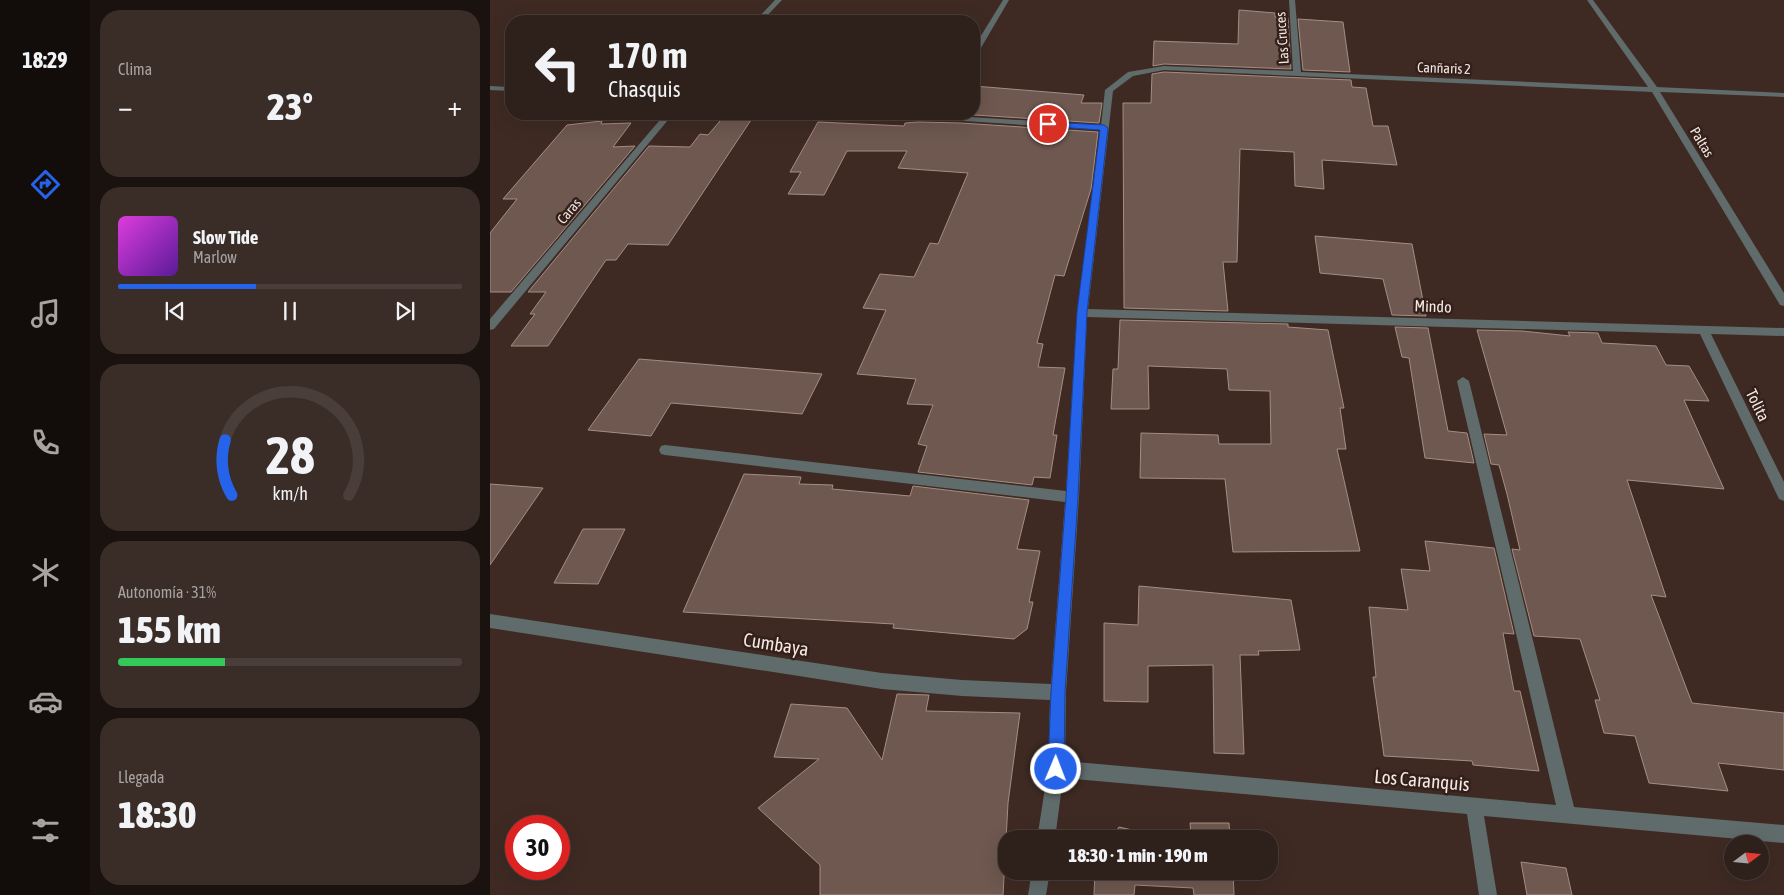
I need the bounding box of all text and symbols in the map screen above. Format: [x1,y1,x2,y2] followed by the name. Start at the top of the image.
[1272,11,1292,65] street label: Las Cruces
[525,35,590,100] icon: left
[608,35,687,75] text: 170 m
[22,47,68,73] text: 18:29
[1417,59,1471,77] street label: Canñaris 2
[118,60,152,78] text: Clima
[608,76,680,102] text: Chasquis
[267,85,313,128] text: 23°
[118,90,133,122] text: −
[447,90,462,122] text: +
[1027,103,1069,145] pin
[1034,110,1062,138] icon: arrive
[1687,124,1717,160] street label: Paltas
[28,167,63,202] icon: directions
[554,195,584,227] street label: Caras
[193,226,258,248] text: Slow Tide
[193,248,237,266] text: Marlow
[28,296,63,331] icon: music
[1414,296,1452,316] street label: Mindo
[161,297,189,325] icon: previous
[276,297,304,325] icon: pause
[391,297,419,325] icon: next
[1743,386,1773,424] street label: Tolita
[28,425,63,460] icon: phone
[266,425,314,485] text: 28
[272,483,308,504] text: km/h
[28,555,63,590] icon: climate
[118,583,216,601] text: Autonomía · 31%
[118,608,221,651] text: 155 km
[742,628,810,660] street label: Cumbaya
[28,684,63,719] icon: car
[1029,742,1081,794] position arrow
[1373,765,1471,795] street label: Los Caranquis
[118,768,165,786] text: Llegada
[118,793,196,836] text: 18:30
[28,813,63,848] icon: filters
[505,815,570,880] speed limit sign: 30
[1724,835,1769,880] north arrow
[1724,835,1769,880] map controls
[1068,844,1208,866] text: 18:30 · 1 min · 190 m

